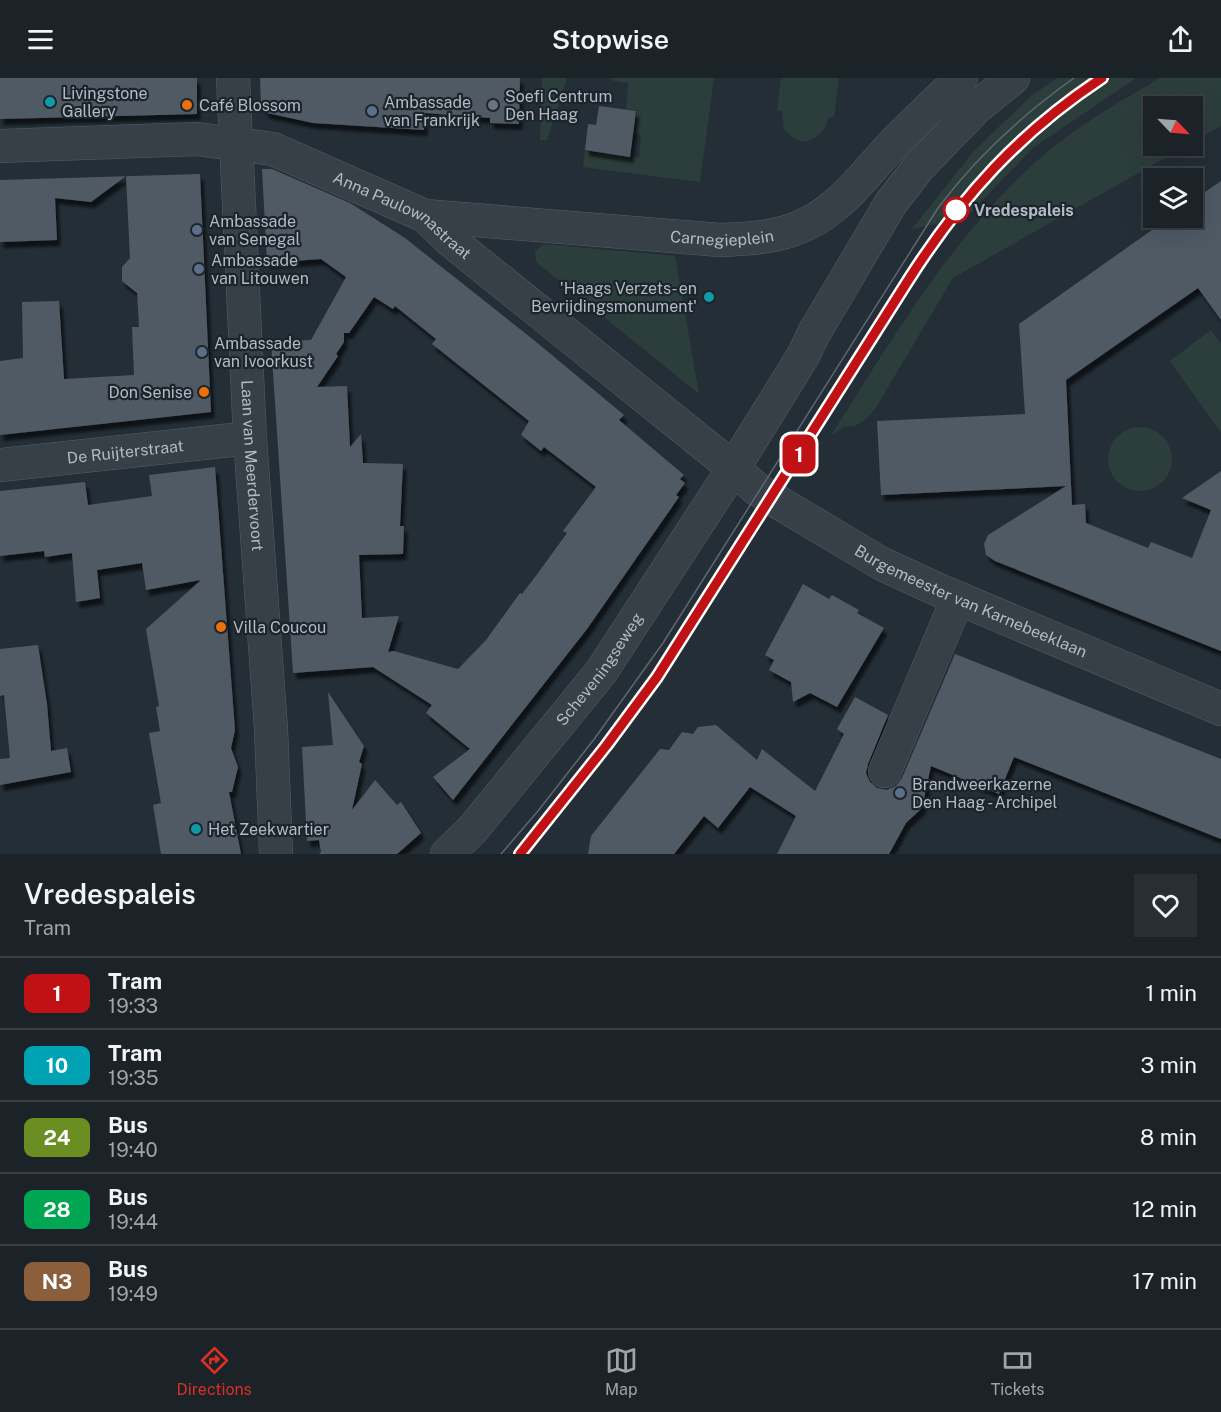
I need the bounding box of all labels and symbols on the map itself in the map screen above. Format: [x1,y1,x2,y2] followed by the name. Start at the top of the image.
[62,84,148,121] place label: Livingstone Gallery
[505,87,612,124] place label: Soefi Centrum Den Haag
[384,93,480,130] place label: Ambassade van Frankrijk
[43,95,57,109] marker: Livingstone Gallery
[199,96,301,115] place label: Café Blossom
[1143,96,1203,156] north arrow
[180,98,194,112] marker: Café Blossom
[486,98,500,112] marker: Soefi Centrum Den Haag
[365,104,379,118] marker: Ambassade van Frankrijk
[330,167,475,263] street label: Anna Paulownastraat
[943,197,969,223] marker: Vredespaleis
[974,201,1074,220] place label: Vredespaleis
[209,212,300,249] place label: Ambassade van Senegal
[190,223,204,237] marker: Ambassade van Senegal
[670,226,775,250] street label: Carnegieplein
[211,251,309,288] place label: Ambassade van Litouwen
[192,262,206,276] marker: Ambassade van Litouwen
[531,279,697,316] place label: 'Haags Verzets- en Bevrijdingsmonument'
[702,290,716,304] marker: 'Haags Verzets- en Bevrijdingsmonument'
[214,334,313,371] place label: Ambassade van Ivoorkust
[195,345,209,359] marker: Ambassade van Ivoorkust
[238,380,268,552] street label: Laan van Meerdervoort
[109,383,192,402] place label: Don Senise
[197,385,211,399] marker: Don Senise
[780,434,818,473] line badge: 1
[66,436,185,467] street label: De Ruijterstraat
[851,541,1090,661] street label: Burgemeester van Karnebeeklaan
[552,609,647,729] street label: Scheveningseweg
[233,618,326,637] place label: Villa Coucou
[214,620,228,634] marker: Villa Coucou
[912,775,1057,812] place label: Brandweerkazerne Den Haag - Archipel
[893,786,907,800] marker: Brandweerkazerne Den Haag - Archipel
[208,820,329,839] place label: Het Zeekwartier
[189,822,203,836] marker: Het Zeekwartier

